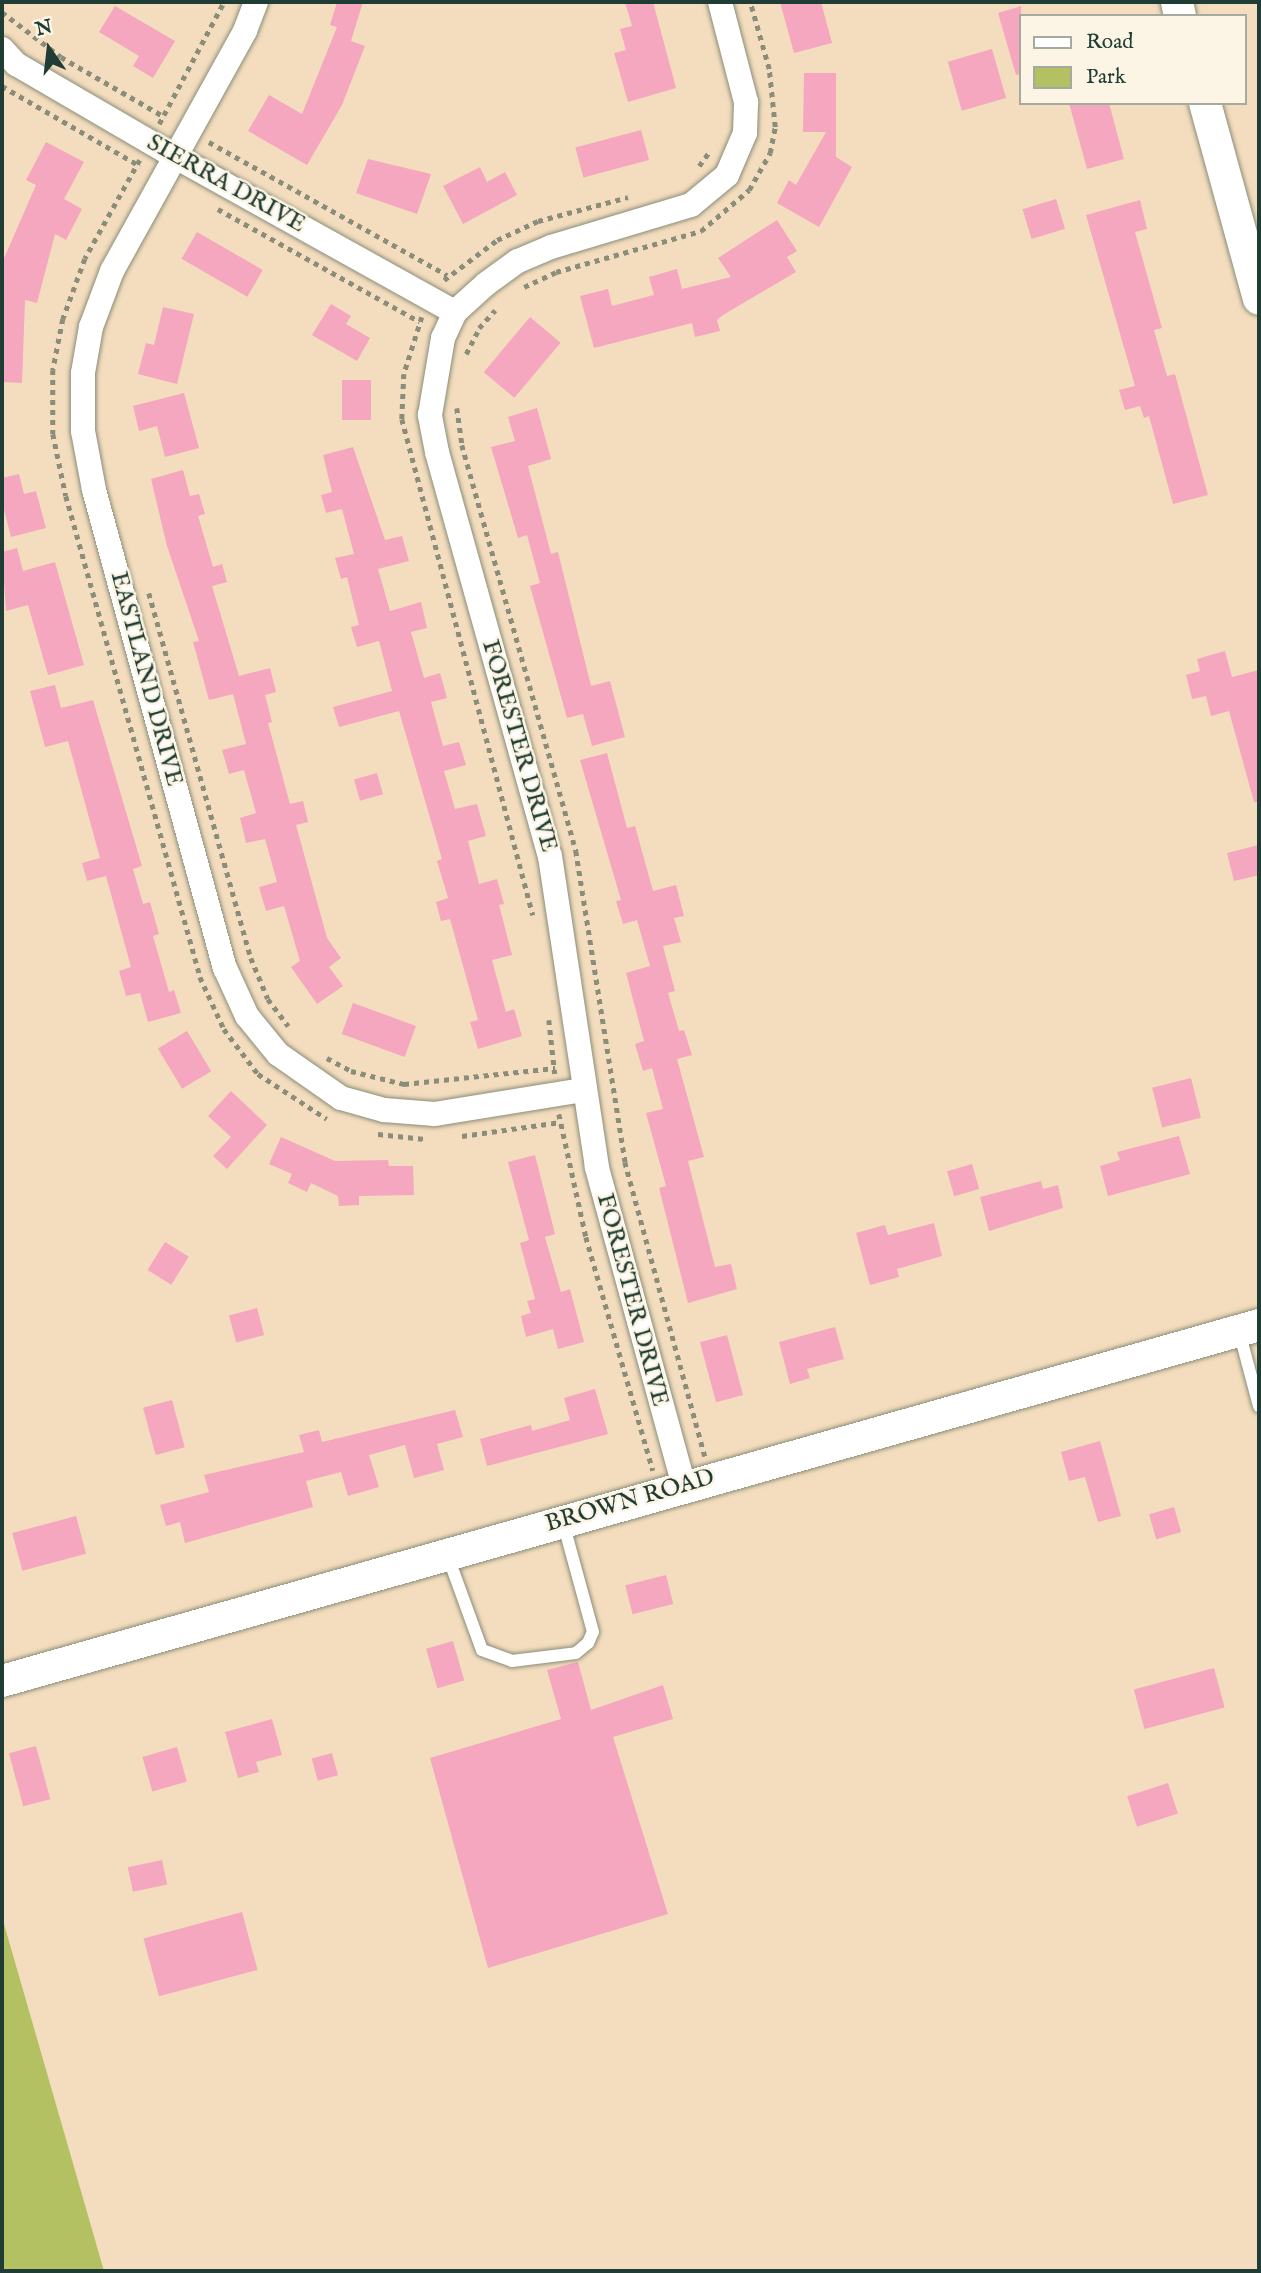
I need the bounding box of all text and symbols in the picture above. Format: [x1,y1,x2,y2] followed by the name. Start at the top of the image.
[14,14,84,84] north arrow
[1020,14,1247,105] legend
[33,15,55,42] text: N
[1086,29,1133,56] text: Road
[1086,64,1126,91] text: Park
[142,129,310,239] street label: SIERRA DRIVE
[104,569,188,789] street label: EASTLAND DRIVE
[475,637,563,855] street label: FORESTER DRIVE
[590,1190,674,1410] street label: FORESTER DRIVE
[542,1463,718,1539] street label: BROWN ROAD

